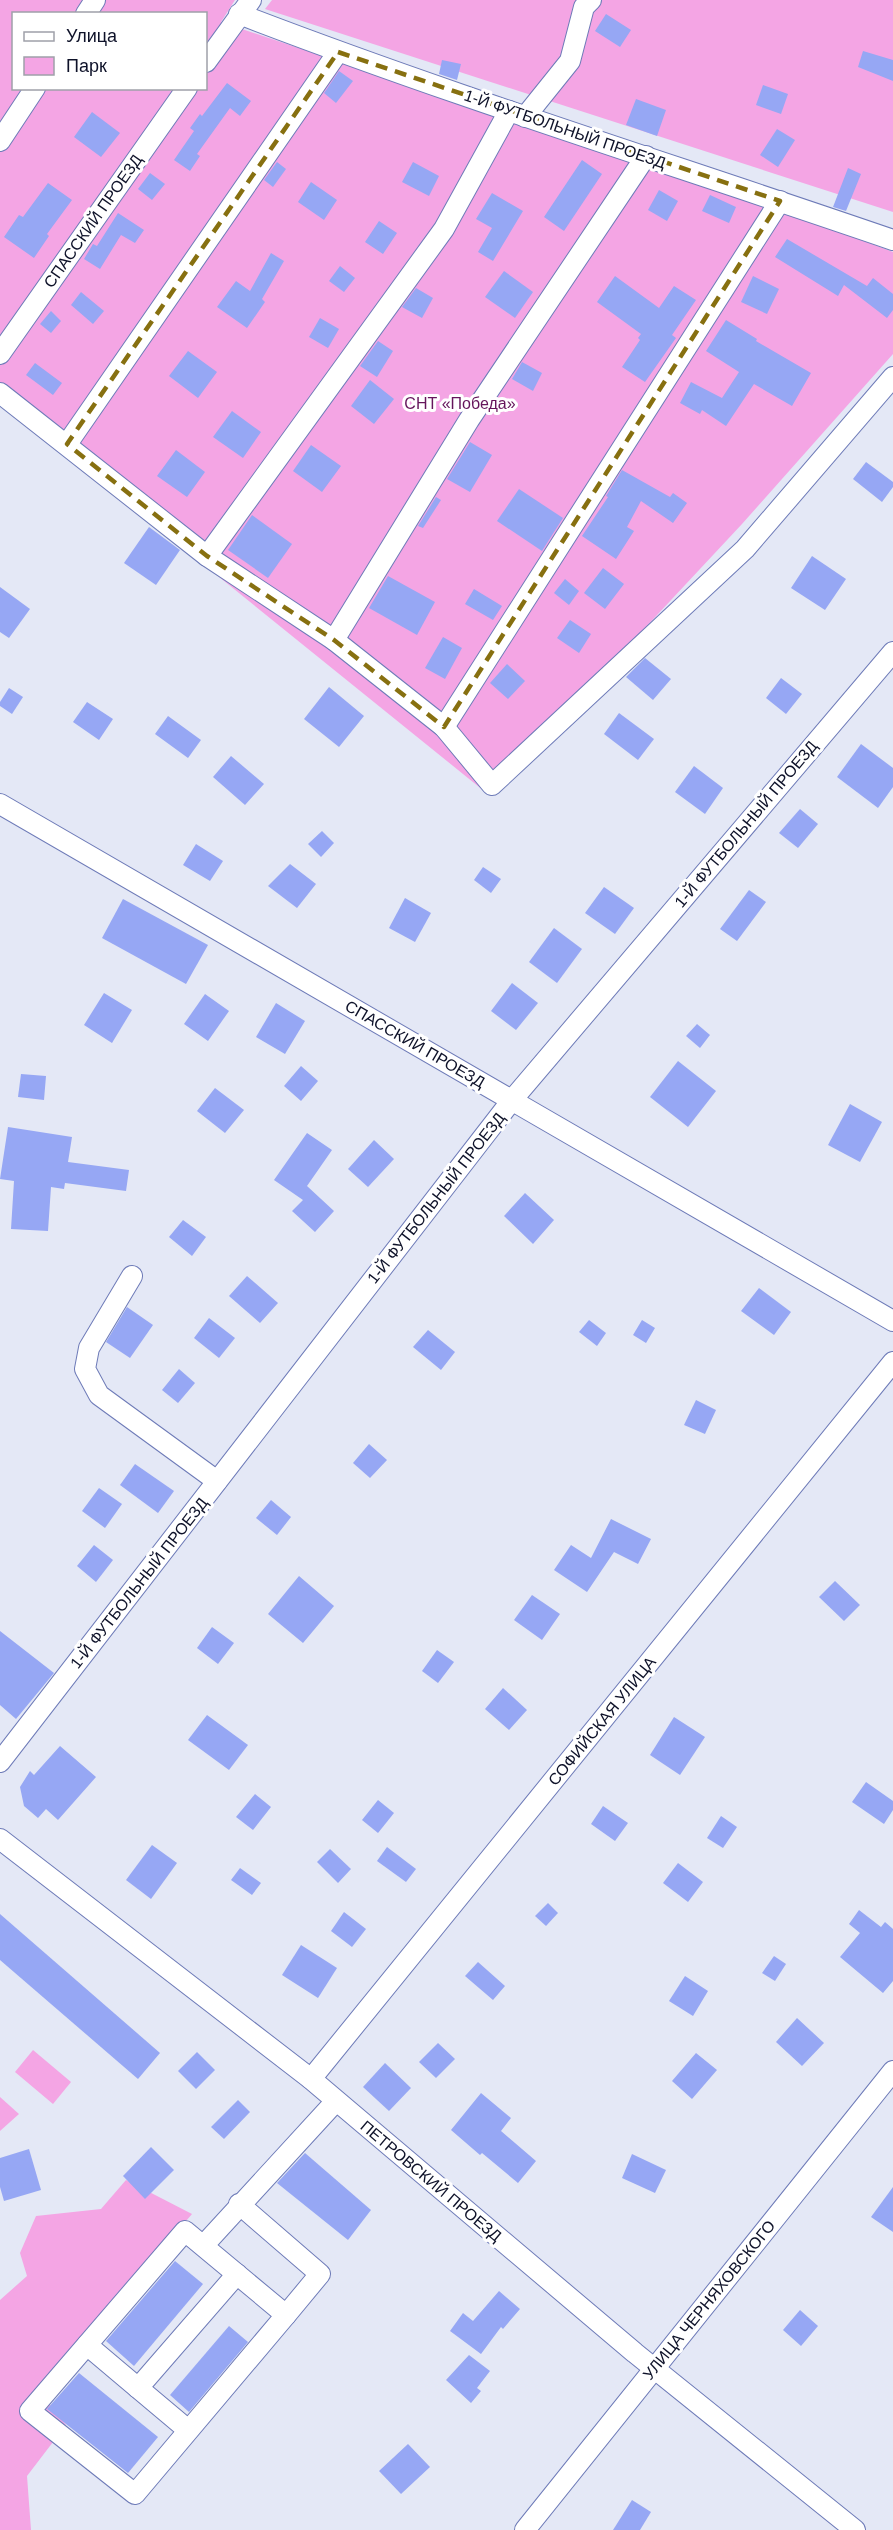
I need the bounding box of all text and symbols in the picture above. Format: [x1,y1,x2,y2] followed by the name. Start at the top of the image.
[12,12,207,90] legend
[66,26,118,46] text: Улица
[66,56,107,76] text: Парк
[462,86,668,172] street label: 1-Й ФУТБОЛЬНЫЙ ПРОЕЗД
[40,151,145,291] street label: СПАССКИЙ ПРОЕЗД
[404,395,516,412] park label: СНТ «Победа»
[671,737,821,911] street label: 1-Й ФУТБОЛЬНЫЙ ПРОЕЗД
[342,996,488,1091] street label: СПАССКИЙ ПРОЕЗД
[363,1109,508,1287] street label: 1-Й ФУТБОЛЬНЫЙ ПРОЕЗД
[66,1494,211,1672] street label: 1-Й ФУТБОЛЬНЫЙ ПРОЕЗД
[544,1652,659,1789] street label: СОФИЙСКАЯ УЛИЦА
[357,2116,506,2245] street label: ПЕТРОВСКИЙ ПРОЕЗД
[640,2217,778,2383] street label: УЛИЦА ЧЕРНЯХОВСКОГО

